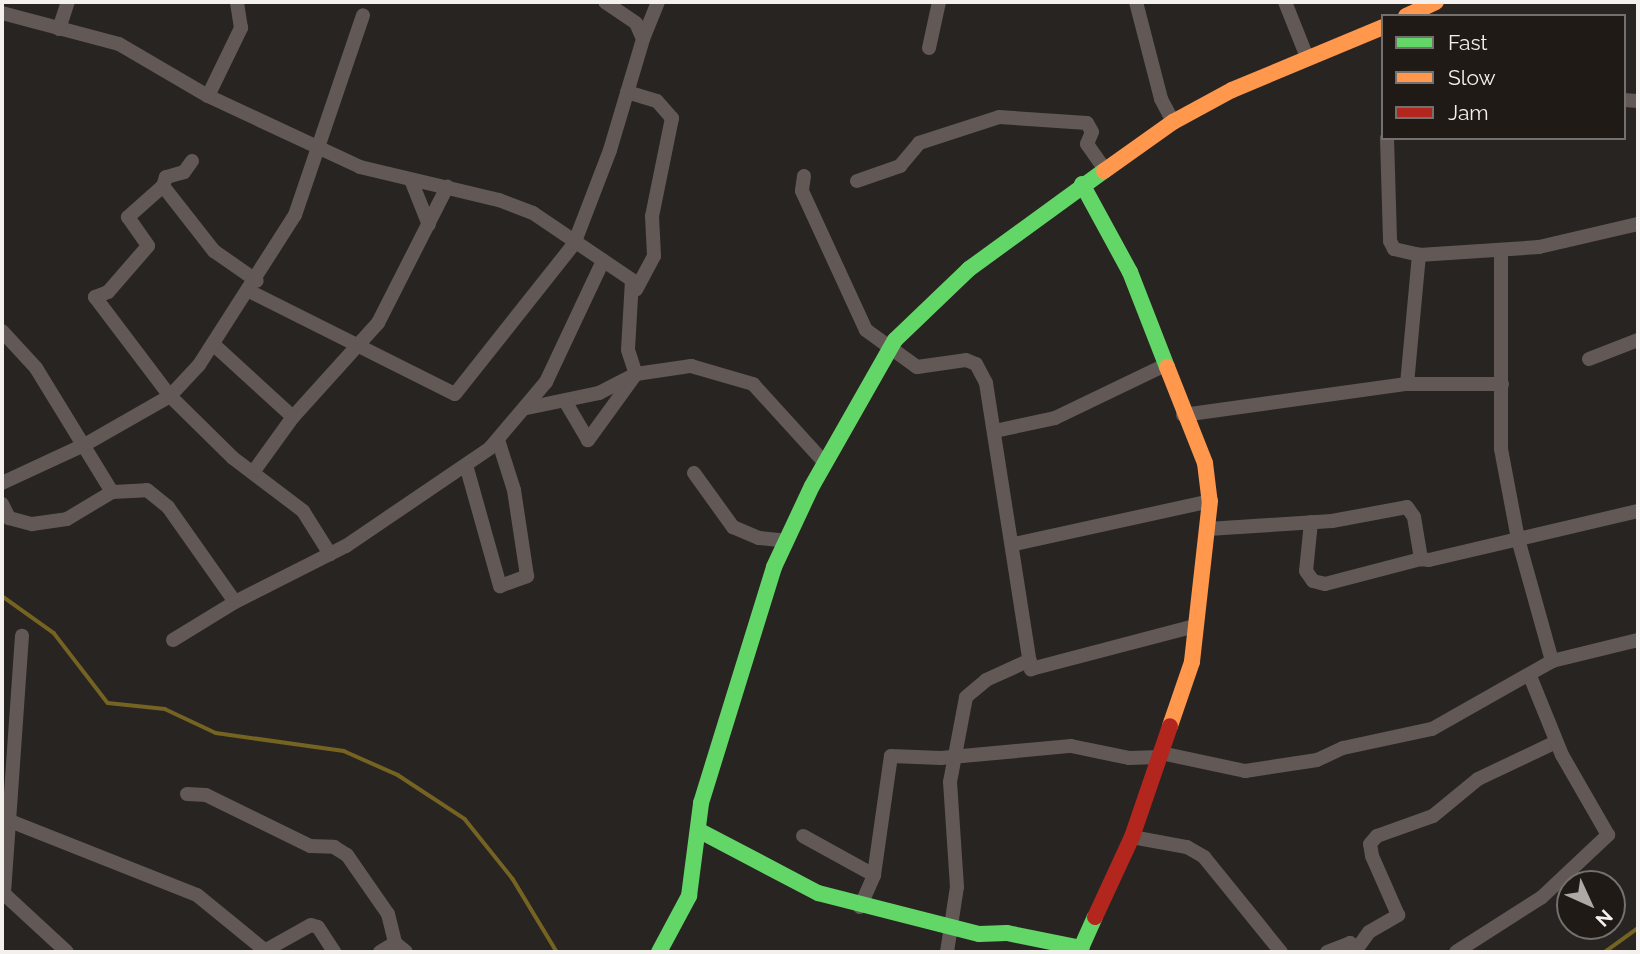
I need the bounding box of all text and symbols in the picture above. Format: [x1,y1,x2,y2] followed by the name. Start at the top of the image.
[1381,14,1626,140] legend
[1448,30,1488,55] text: Fast
[1448,65,1496,90] text: Slow
[1448,100,1489,125] text: Jam
[1556,870,1626,940] north arrow
[1592,906,1617,931] text: N

